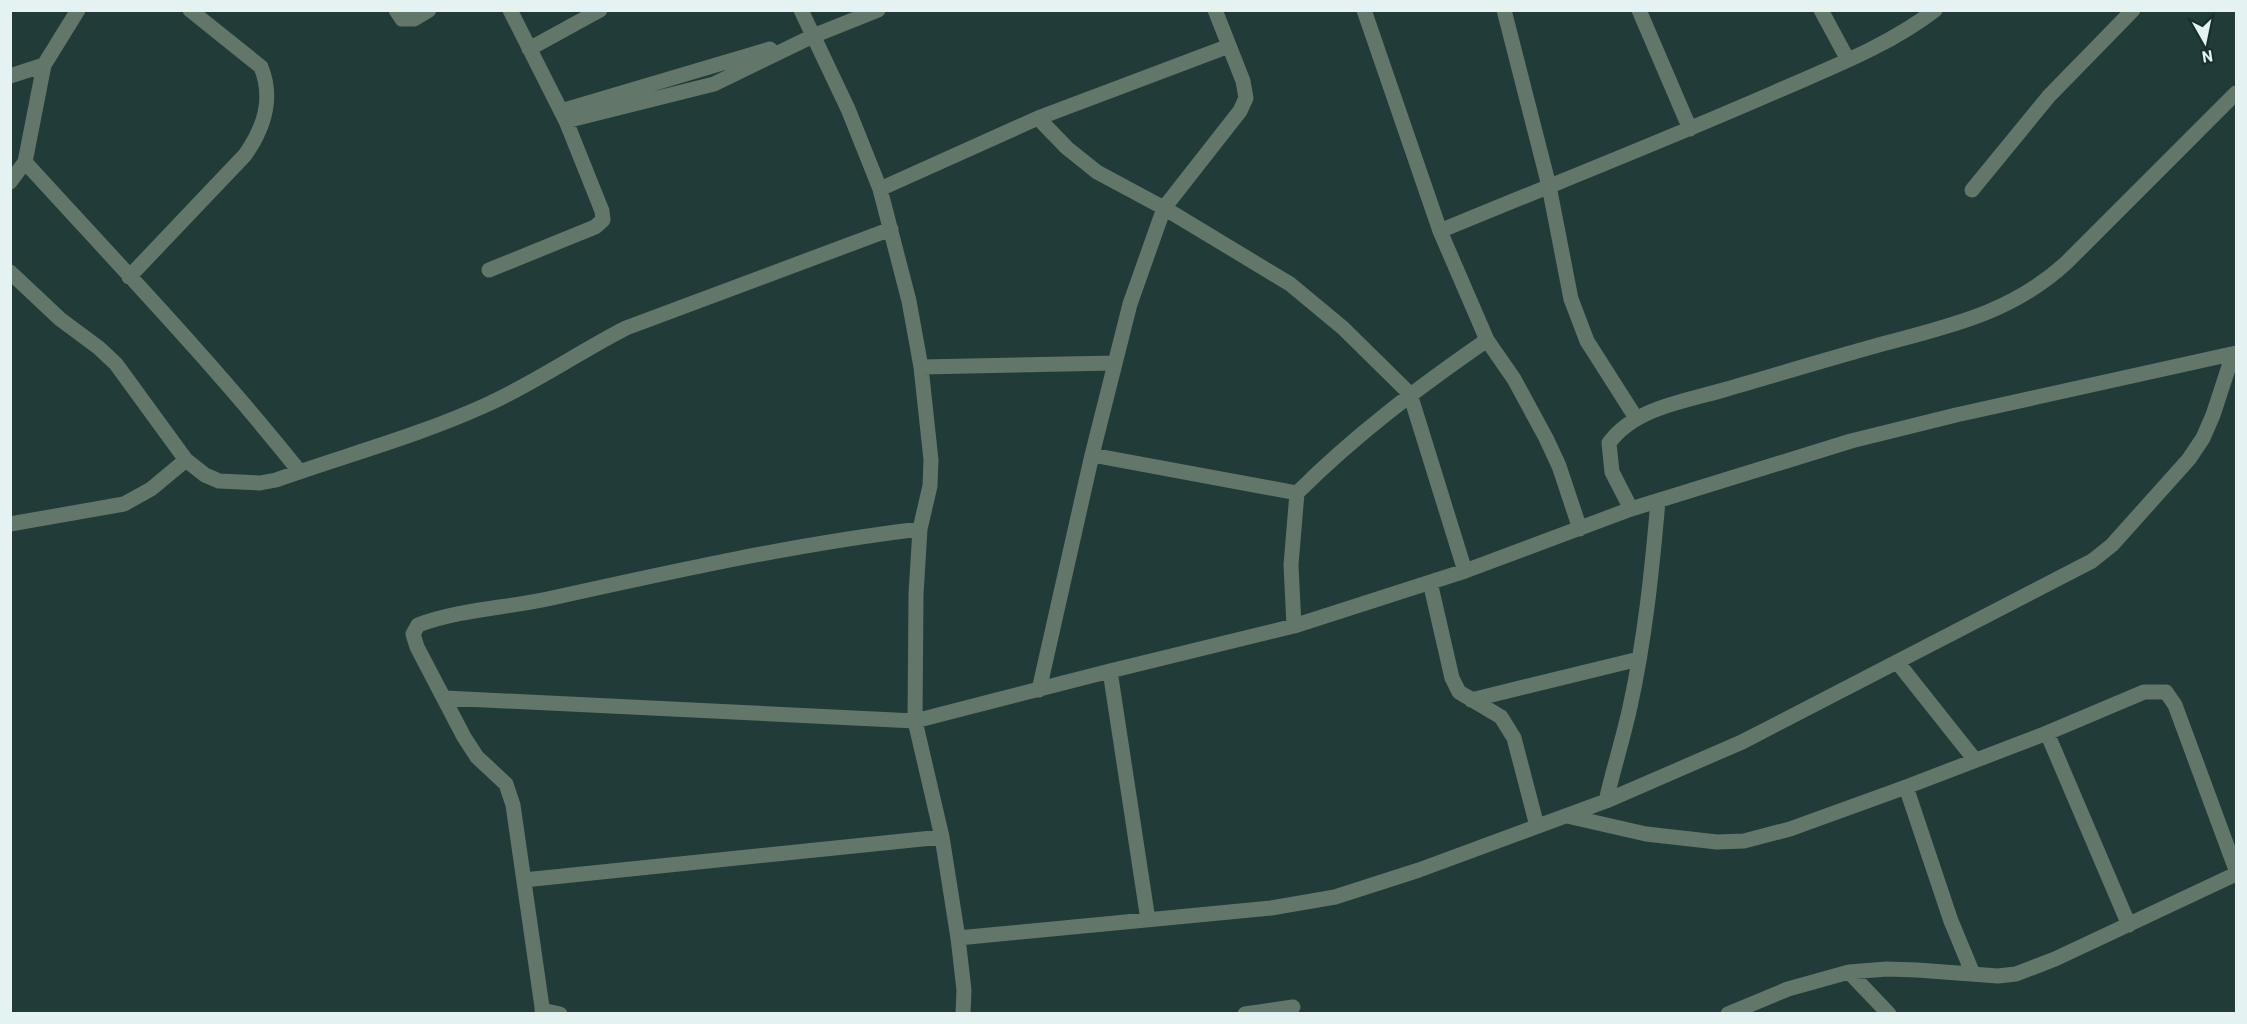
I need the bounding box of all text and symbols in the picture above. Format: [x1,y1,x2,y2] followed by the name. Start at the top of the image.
[2175,12,2235,72] north arrow
[2201,47,2214,68] text: N

